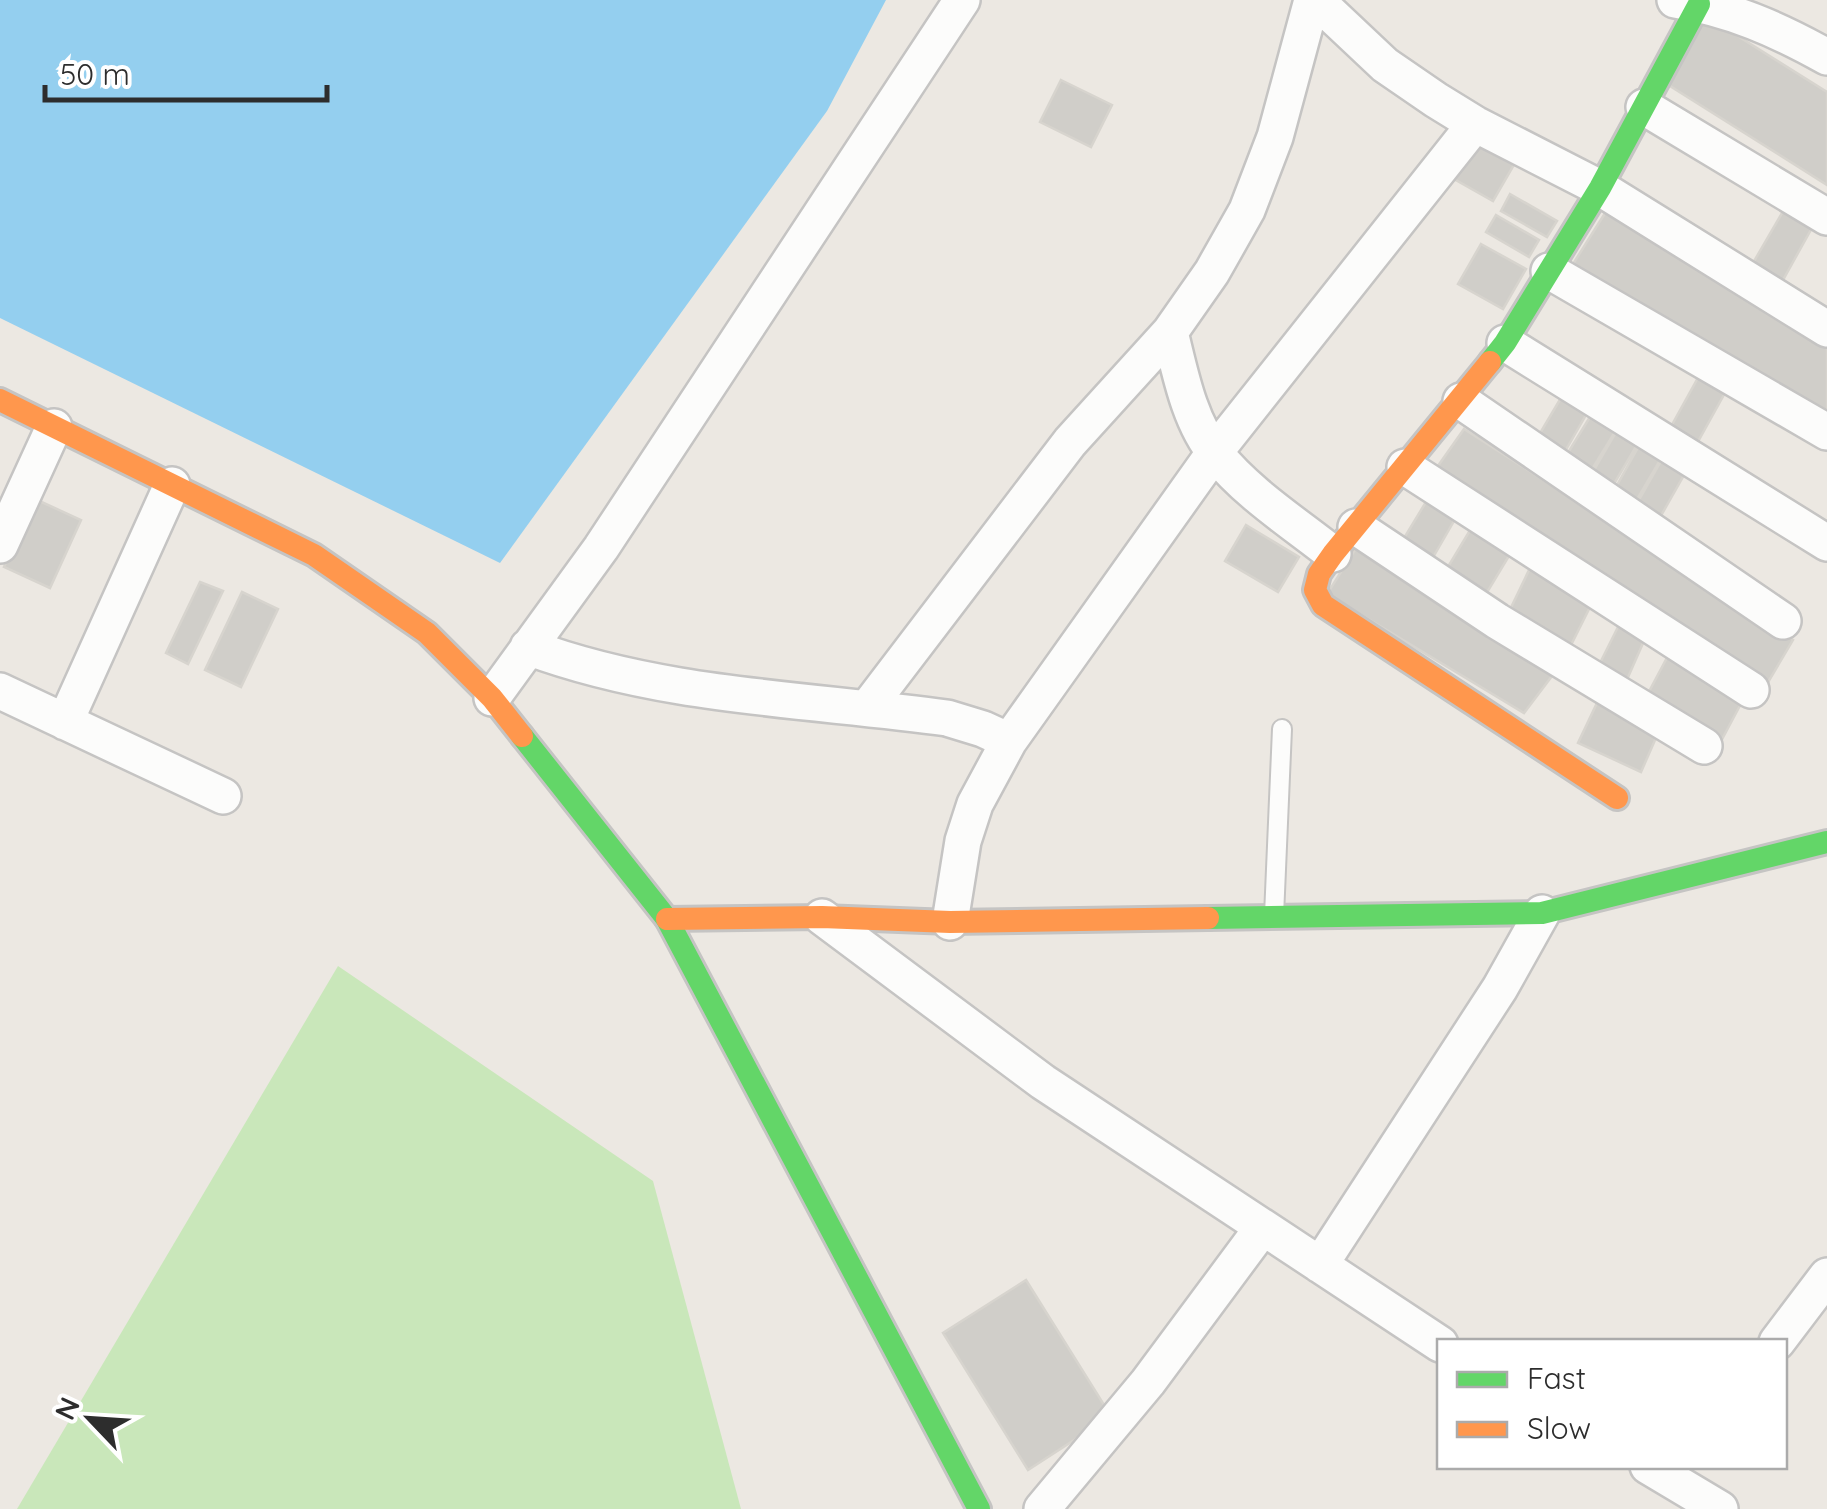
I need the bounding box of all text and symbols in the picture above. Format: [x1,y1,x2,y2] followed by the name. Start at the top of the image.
[45,40,328,102] scale bar
[60,55,130,93] text: 50 m
[1437,1339,1787,1469] legend
[1527,1359,1586,1397] text: Fast
[40,1369,140,1469] north arrow
[47,1391,87,1425] text: N
[1527,1409,1591,1447] text: Slow

